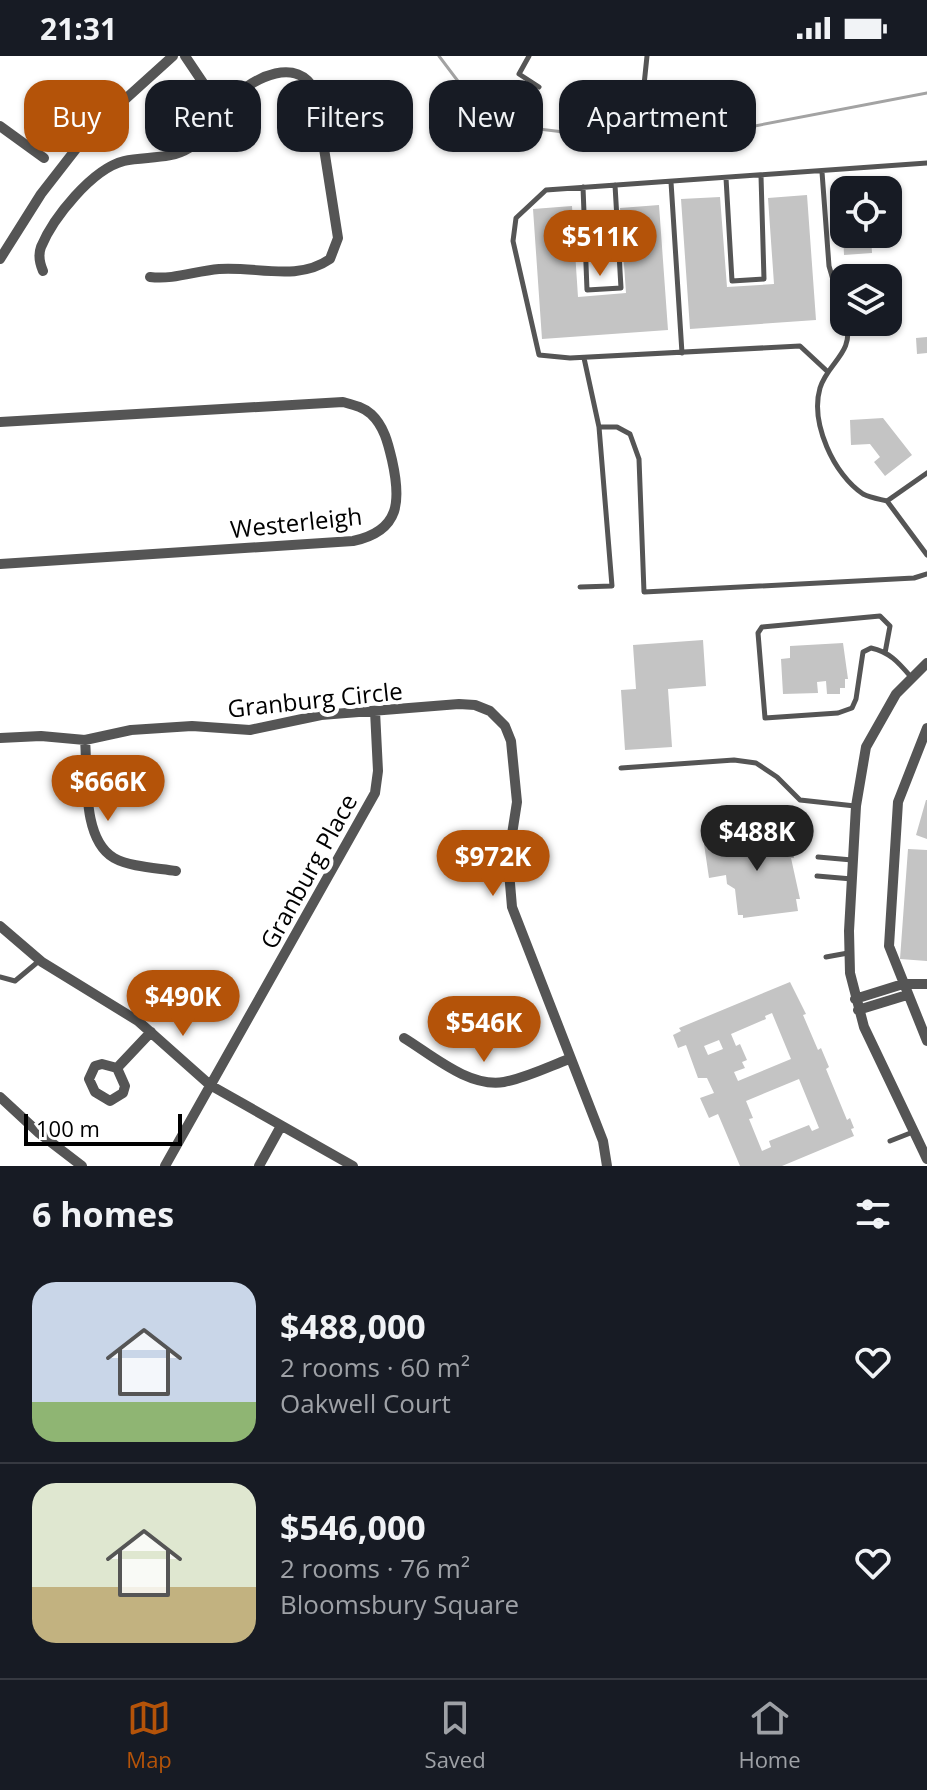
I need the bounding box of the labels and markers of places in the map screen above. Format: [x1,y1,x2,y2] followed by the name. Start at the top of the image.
[544,210,656,278] pin: $511K
[52,755,164,823] pin: $666K
[701,805,813,873] pin: $488K
[437,830,549,898] pin: $972K
[127,970,239,1038] pin: $490K
[428,996,540,1064] pin: $546K

